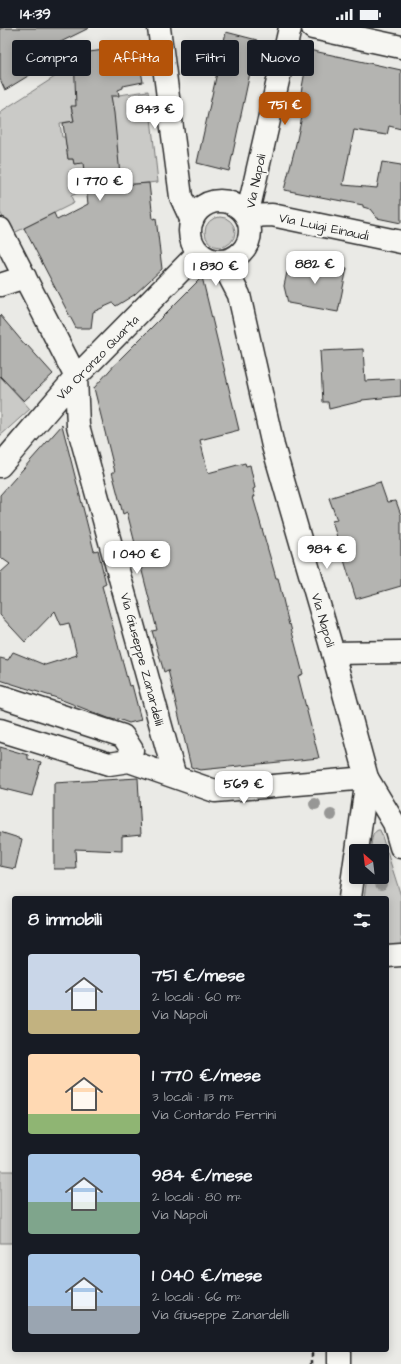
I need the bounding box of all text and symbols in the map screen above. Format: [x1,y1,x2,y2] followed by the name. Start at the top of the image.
[20,4,51,25] text: 14:39
[12,40,91,76] chip: Compra
[99,40,173,76] chip: Affitta
[181,40,239,76] chip: Filtri
[247,40,314,76] chip: Nuovo
[257,92,313,126] pin: 751 €
[127,96,183,130] pin: 843 €
[268,96,302,114] text: 751 €
[135,100,175,118] text: 843 €
[241,152,271,210] street label: Via Napoli
[63,168,137,202] pin: 1 770 €
[77,172,123,190] text: 1 770 €
[277,209,370,246] street label: Via Luigi Einaudi
[287,251,343,285] pin: 882 €
[179,253,253,287] pin: 1 830 €
[295,255,335,273] text: 882 €
[193,257,239,275] text: 1 830 €
[52,311,143,404] street label: Via Oronzo Quarta
[299,536,355,570] pin: 984 €
[307,540,347,558] text: 984 €
[100,541,174,575] pin: 1 040 €
[113,545,161,563] text: 1 040 €
[116,591,168,728] street label: Via Giuseppe Zanardelli
[307,591,339,649] street label: Via Napoli
[216,771,272,805] pin: 569 €
[224,775,264,793] text: 569 €
[349,844,389,884] north arrow
[349,844,389,884] map controls
[28,908,102,932] text: 8 immobili
[351,909,373,931] icon: filters
[152,964,245,988] text: 751 €/mese
[60,970,108,1018] icon: home
[152,988,242,1006] text: 2 locali · 60 m²
[152,1006,207,1024] text: Via Napoli
[152,1064,261,1088] text: 1 770 €/mese
[60,1070,108,1118] icon: home
[152,1088,234,1106] text: 3 locali · 113 m²
[152,1106,276,1124] text: Via Contardo Ferrini
[152,1164,253,1188] text: 984 €/mese
[60,1170,108,1218] icon: home
[152,1188,242,1206] text: 2 locali · 80 m²
[152,1206,207,1224] text: Via Napoli
[152,1264,262,1288] text: 1 040 €/mese
[60,1270,108,1318] icon: home
[152,1288,242,1306] text: 2 locali · 66 m²
[152,1306,289,1324] text: Via Giuseppe Zanardelli

